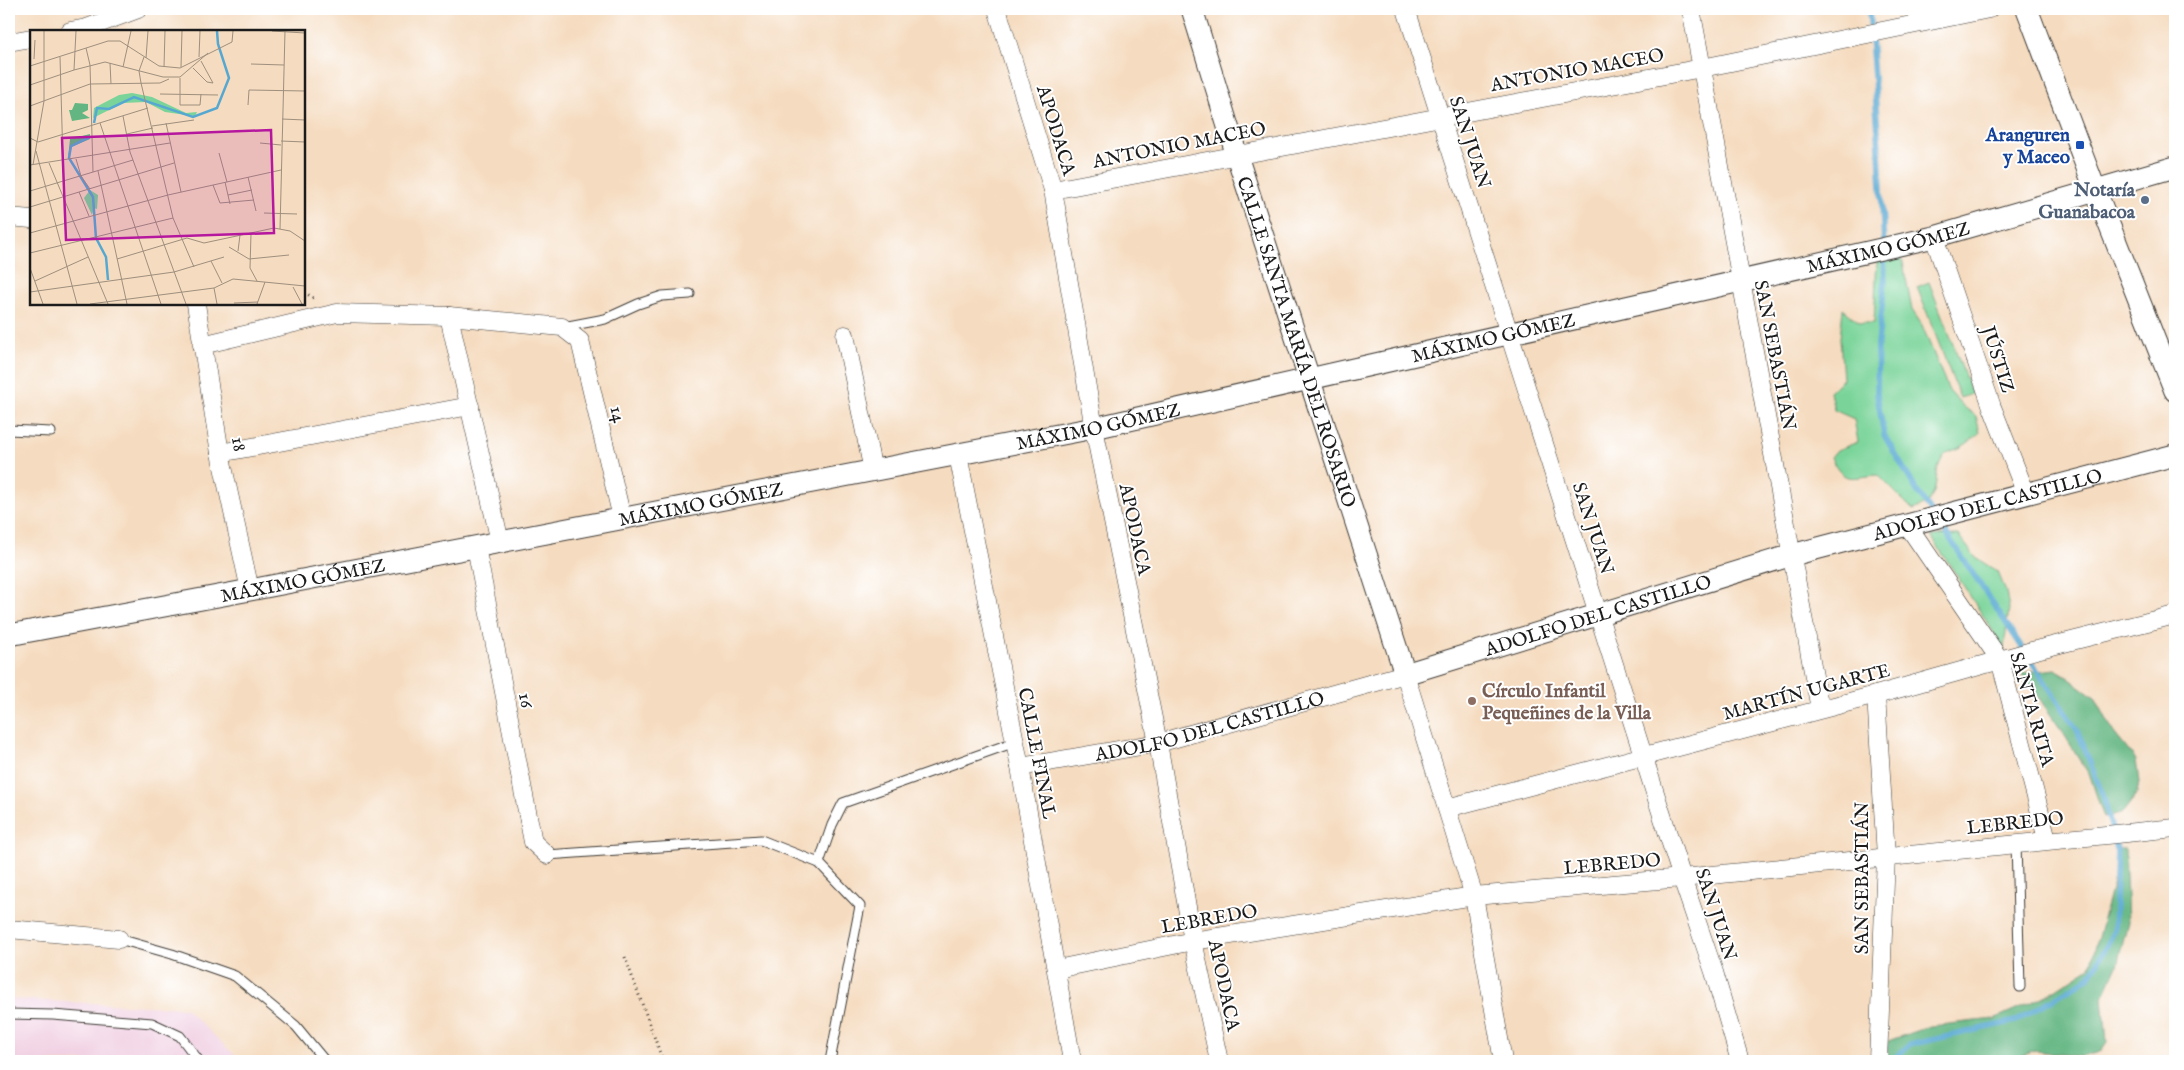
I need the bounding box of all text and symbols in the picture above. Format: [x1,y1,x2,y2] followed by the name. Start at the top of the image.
[30,30,305,305] inset map
[1488,44,1666,98] street label: ANTONIO MACEO
[1030,82,1081,180] street label: APODACA
[1443,94,1495,192] street label: SAN JUAN
[1090,117,1268,175] street label: ANTONIO MACEO
[1985,124,2070,170] place label: Aranguren y Maceo
[2074,139,2086,151] marker: Aranguren y Maceo
[1230,174,1360,511] street label: CALLE SANTA MARÍA DEL ROSARIO
[2039,179,2136,225] place label: Notaría Guanabacoa
[2139,194,2151,206] marker: Notaría Guanabacoa
[1805,217,1973,280] street label: MÁXIMO GÓMEZ
[1748,278,1801,433] street label: SAN SEBASTIÁN
[1410,309,1578,369] street label: MÁXIMO GÓMEZ
[1974,321,2019,396] street label: JÚSTIZ
[1014,399,1183,457] street label: MÁXIMO GÓMEZ
[604,404,631,426] street label: 14
[225,435,251,454] street label: 18
[1870,464,2105,548] street label: ADOLFO DEL CASTILLO
[617,478,785,533] street label: MÁXIMO GÓMEZ
[1112,480,1156,579] street label: APODACA
[1566,480,1618,578] street label: SAN JUAN
[219,554,388,609] street label: MÁXIMO GÓMEZ
[1481,570,1715,663] street label: ADOLFO DEL CASTILLO
[2003,650,2059,771] street label: SANTA RITA
[1720,658,1893,727] street label: MARTÍN UGARTE
[1482,680,1652,726] place label: Círculo Infantil Pequeñines de la Villa
[1012,686,1061,822] street label: CALLE FINAL
[1092,687,1328,768] street label: ADOLFO DEL CASTILLO
[512,691,538,711] street label: 16
[1466,695,1478,707] marker: Círculo Infantil Pequeñines de la Villa
[1850,802,1875,954] street label: SAN SEBASTIÁN
[1965,807,2065,841] street label: LEBREDO
[1563,849,1662,881] street label: LEBREDO
[1689,866,1741,964] street label: SAN JUAN
[1159,900,1260,940] street label: LEBREDO
[1201,936,1245,1035] street label: APODACA

